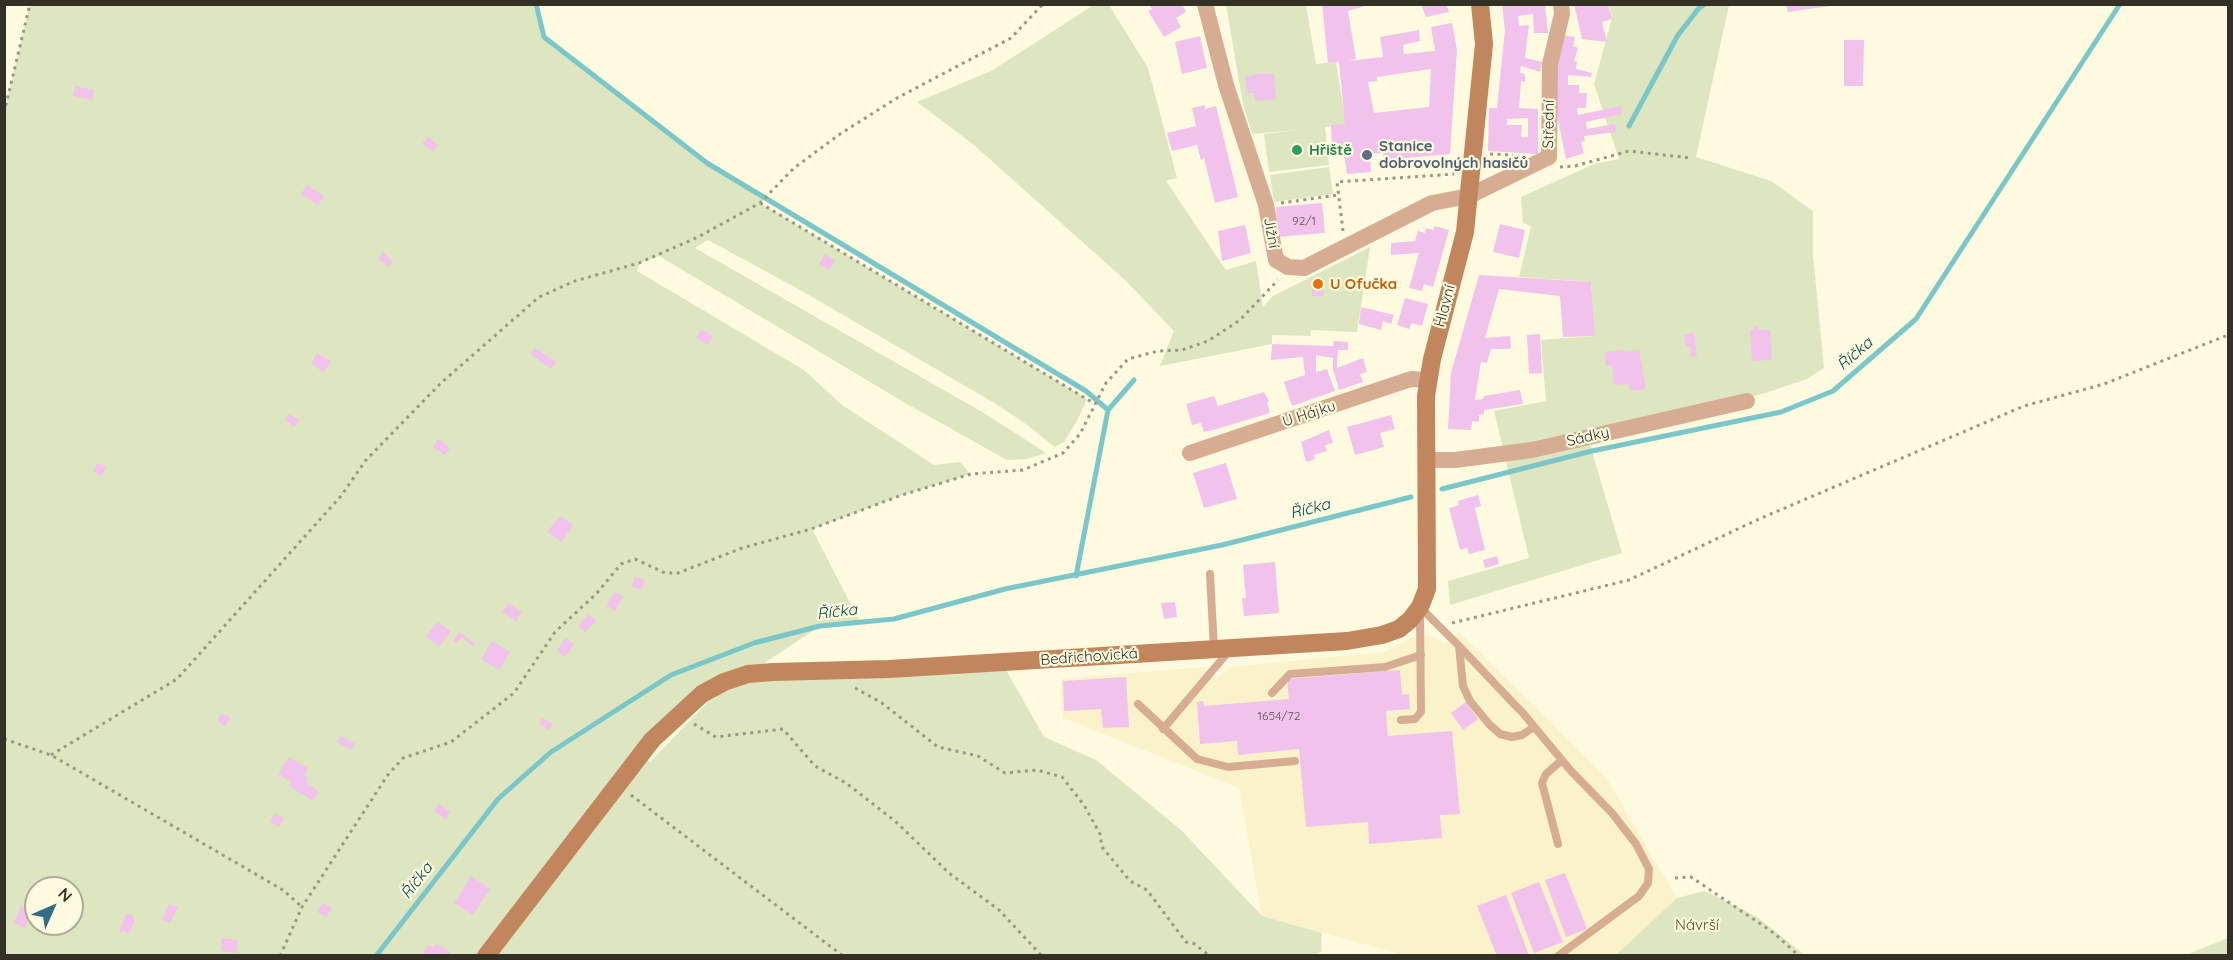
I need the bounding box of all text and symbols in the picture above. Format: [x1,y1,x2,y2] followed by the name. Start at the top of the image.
[1540,99,1558,149] street label: Střední
[1379,137,1528,172] place label: Stanice dobrovolných hasičů
[1309,141,1352,159] place label: Hřiště
[1290,143,1304,157] marker: Hřiště
[1360,148,1374,162] marker: Stanice dobrovolných hasičů
[1292,214,1316,228] house number: 92/1
[1259,216,1283,250] street label: Jižní
[1330,275,1397,293] place label: U Ofučka
[1311,277,1325,291] marker: U Ofučka
[1431,283,1459,329] street label: Hlavní
[1833,333,1877,375] water label: Říčka
[1280,397,1338,431] street label: U Hájku
[1565,423,1611,451] street label: Sádky
[1288,495,1332,523] water label: Říčka
[816,600,858,624] water label: Říčka
[1040,645,1138,669] street label: Bedřichovická
[1258,709,1300,723] house number: 1654/72
[397,859,437,903] water label: Říčka
[24,876,84,936] north arrow
[54,883,77,906] text: N
[1675,916,1719,934] park label: Návrší

